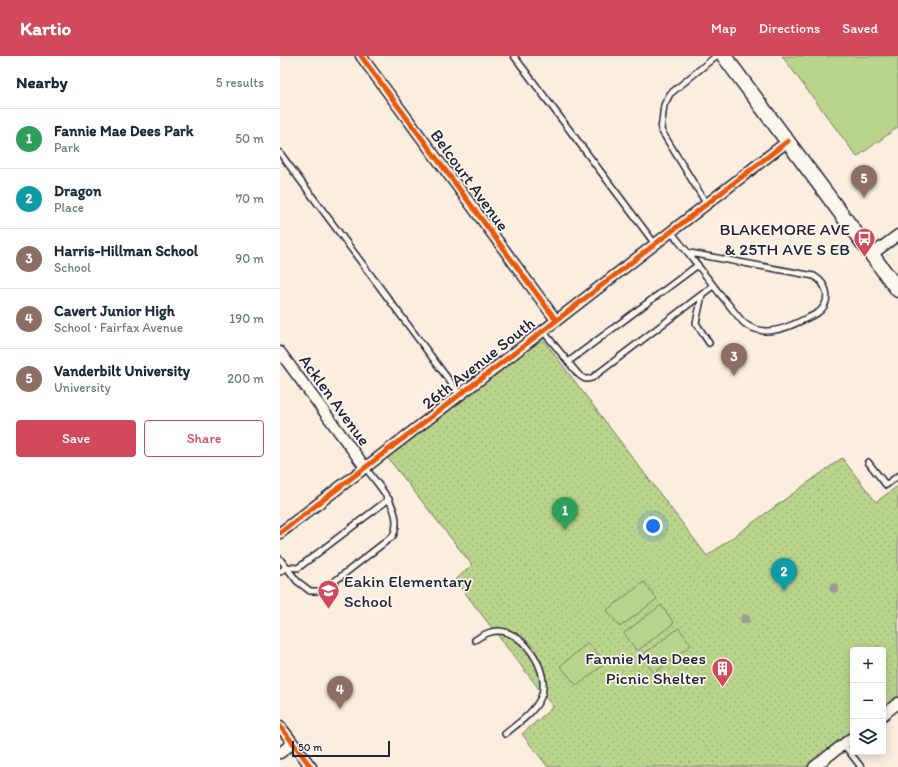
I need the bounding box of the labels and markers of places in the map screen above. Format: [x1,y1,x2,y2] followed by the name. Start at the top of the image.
[851,165,877,198] pin: 5
[719,219,850,259] place label: BLAKEMORE AVE & 25TH AVE S EB
[852,226,878,259] bus stop icon: BLAKEMORE AVE & 25TH AVE S EB
[721,343,747,376] pin: 3
[552,497,578,530] pin: 1
[771,558,797,591] pin: 2
[344,571,472,611] place label: Eakin Elementary School
[316,578,342,611] school or university icon: Eakin Elementary School
[585,648,706,688] place label: Fannie Mae Dees Picnic Shelter
[709,655,735,688] building icon: Fannie Mae Dees Picnic Shelter
[327,676,353,709] pin: 4

